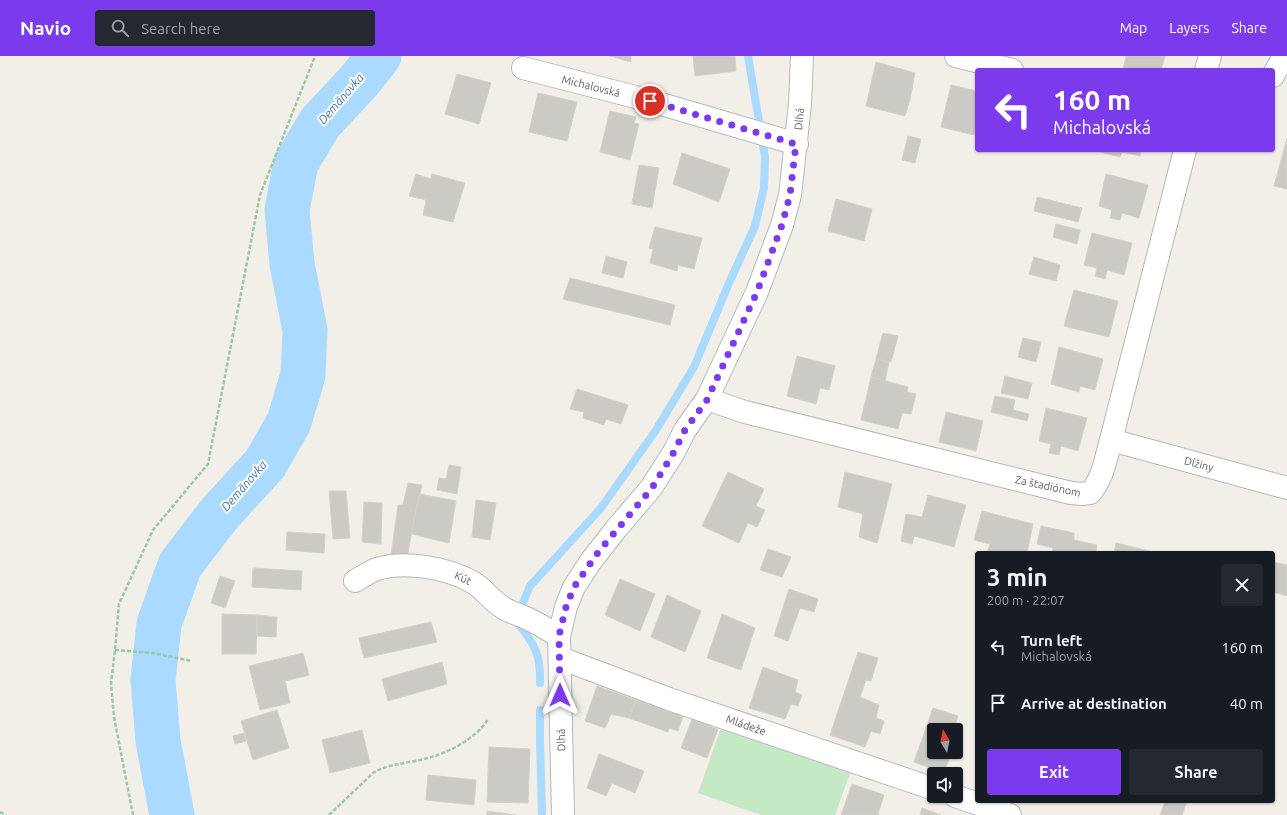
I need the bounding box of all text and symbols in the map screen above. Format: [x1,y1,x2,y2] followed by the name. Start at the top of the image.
[95,10,375,46] search box
[20,17,71,39] text: Navio
[109,17,131,39] icon: search
[141,20,220,37] text: Search here
[1120,20,1147,36] text: Map
[1169,20,1209,36] text: Layers
[1231,20,1267,36] text: Share
[315,71,366,126] water label: Demänovka
[560,73,622,99] street label: Michalovská
[633,84,667,118] pin
[987,84,1039,136] icon: left
[1053,84,1131,115] text: 160 m
[639,90,661,112] icon: arrive
[792,107,806,131] street label: Dlhá
[1053,117,1151,137] text: Michalovská
[1183,454,1216,474] street label: Dlžiny
[218,458,269,513] water label: Demänovka
[1014,473,1082,499] street label: Za štadiónom
[987,564,1048,591] text: 3 min
[1221,564,1263,606] button: close
[453,569,474,587] street label: Kút
[987,593,1065,607] text: 200 m · 22:07
[1021,632,1082,649] text: Turn left
[987,636,1009,658] icon: left
[1221,639,1263,656] text: 160 m
[1021,649,1092,663] text: Michalovská
[539,674,581,716] position arrow
[987,692,1009,714] icon: arrive
[1021,695,1167,712] text: Arrive at destination
[1230,695,1263,712] text: 40 m
[724,713,768,737] street label: Mládeže
[927,723,963,759] north arrow
[927,723,963,803] map controls
[555,729,567,751] street label: Dlhá
[987,749,1121,795] button: Exit
[1129,749,1263,795] button: Share
[927,767,963,803] button: sound

